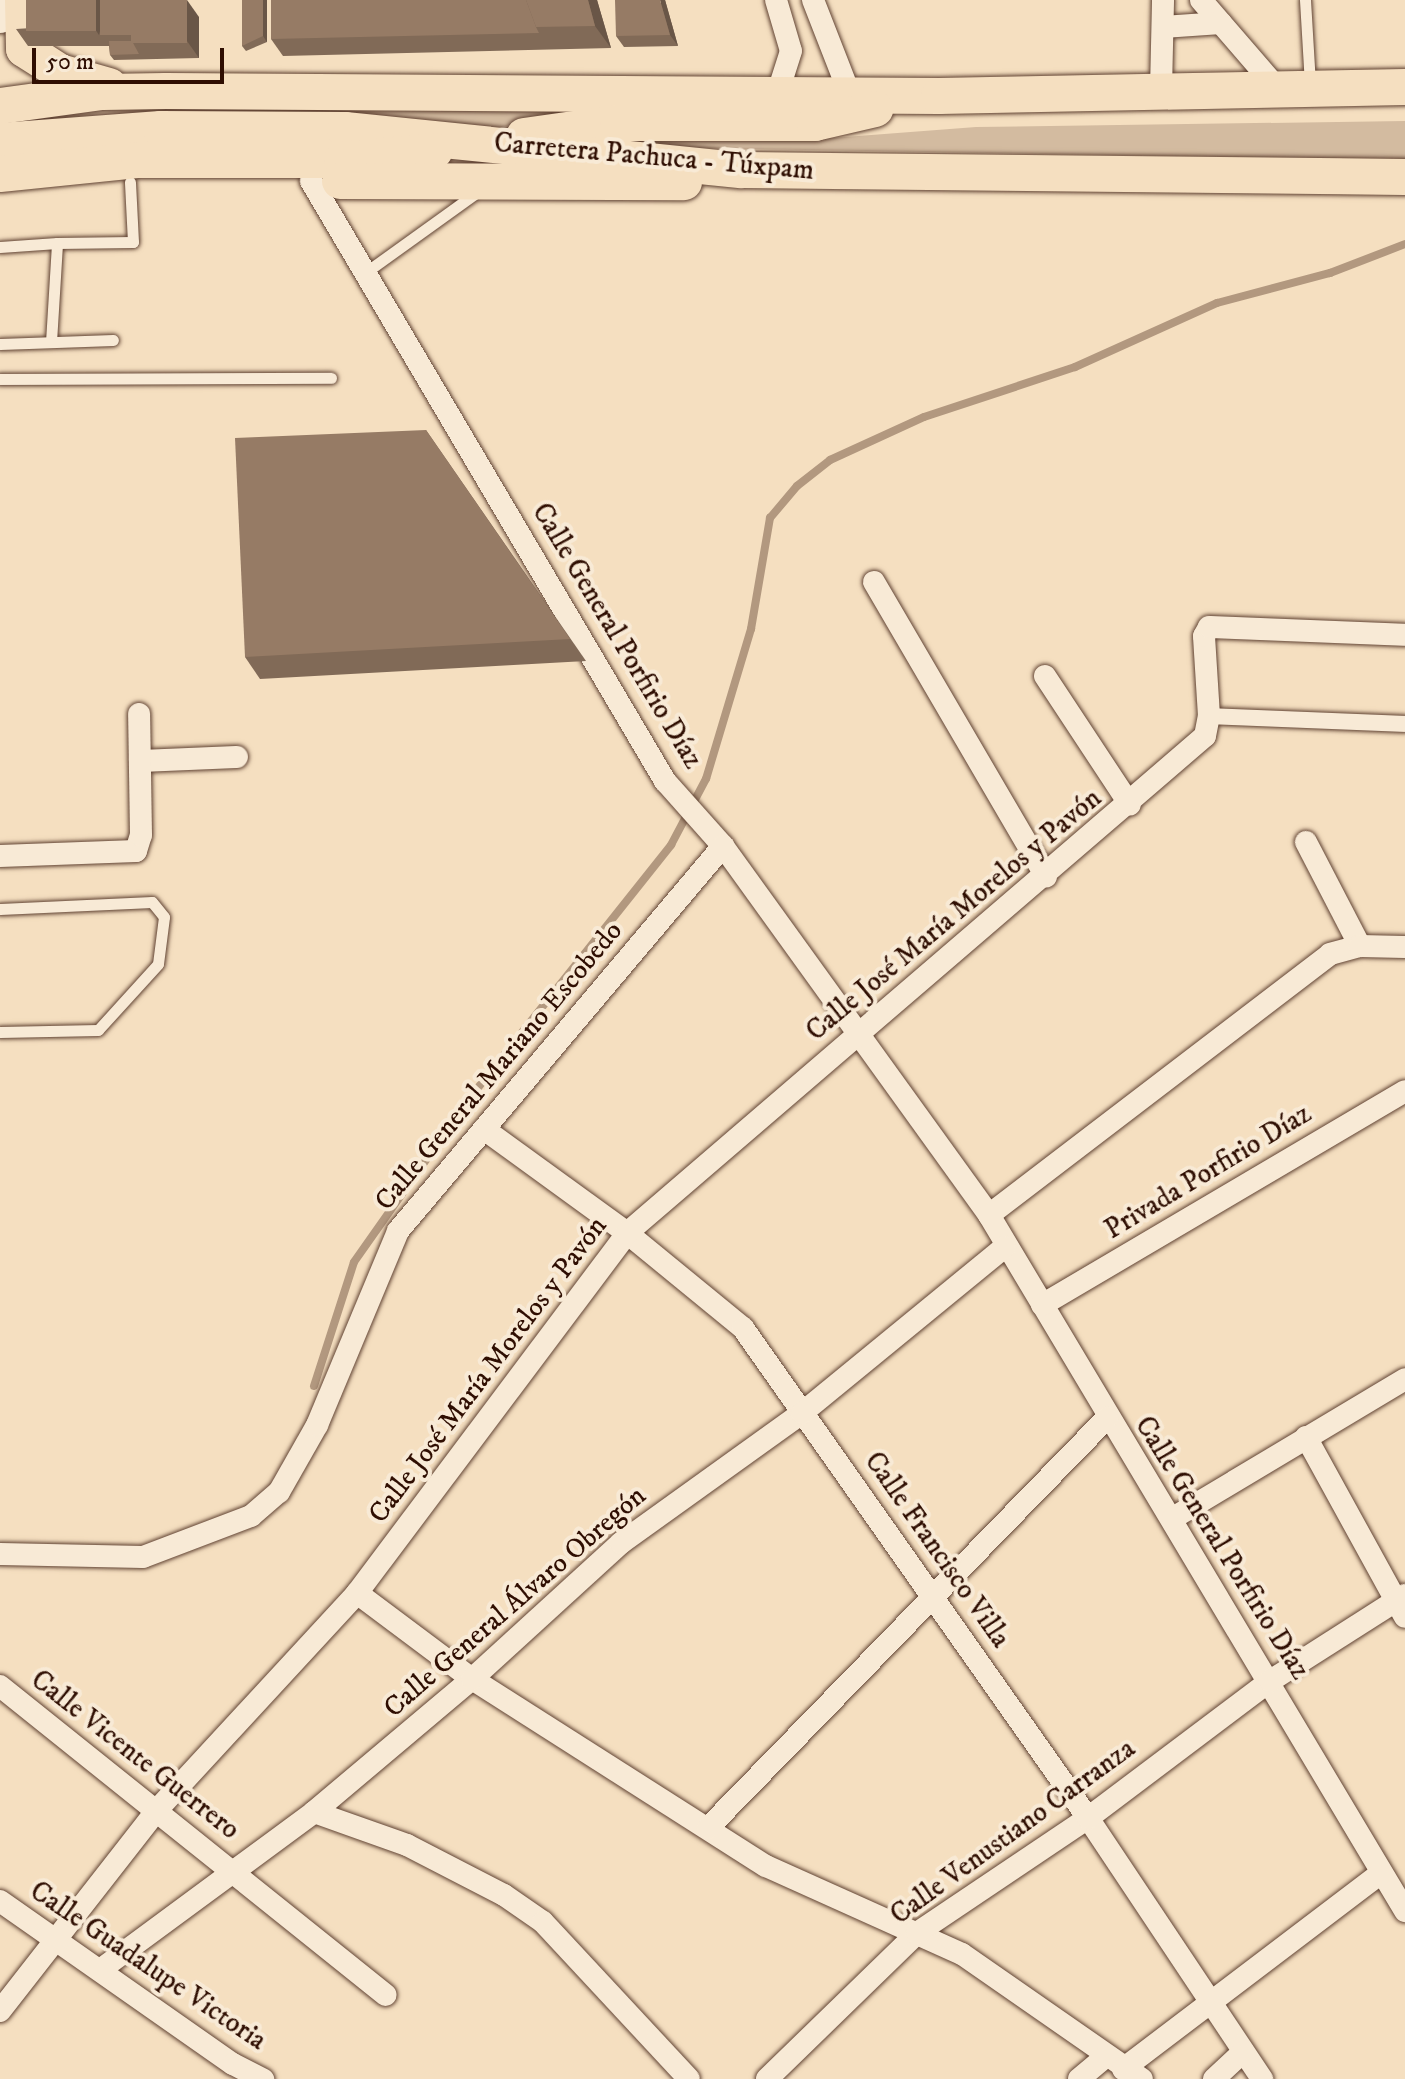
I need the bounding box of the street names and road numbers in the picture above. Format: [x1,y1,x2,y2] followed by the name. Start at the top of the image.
[493,126,815,188] street label: Carretera Pachuca - Túxpam
[524,497,710,775] street label: Calle General Porfirio Díaz
[800,782,1108,1048] street label: Calle José María Morelos y Pavón
[368,915,630,1217] street label: Calle General Mariano Escobedo
[1099,1097,1317,1247] street label: Privada Porfirio Díaz
[362,1210,614,1530] street label: Calle José María Morelos y Pavón
[1127,1410,1317,1686] street label: Calle General Porfirio Díaz
[857,1446,1017,1654] street label: Calle Francisco Villa
[377,1479,653,1725] street label: Calle General Álvaro Obregón
[24,1663,246,1847] street label: Calle Vicente Guerrero
[884,1732,1142,1932] street label: Calle Venustiano Carranza
[23,1874,273,2058] street label: Calle Guadalupe Victoria

